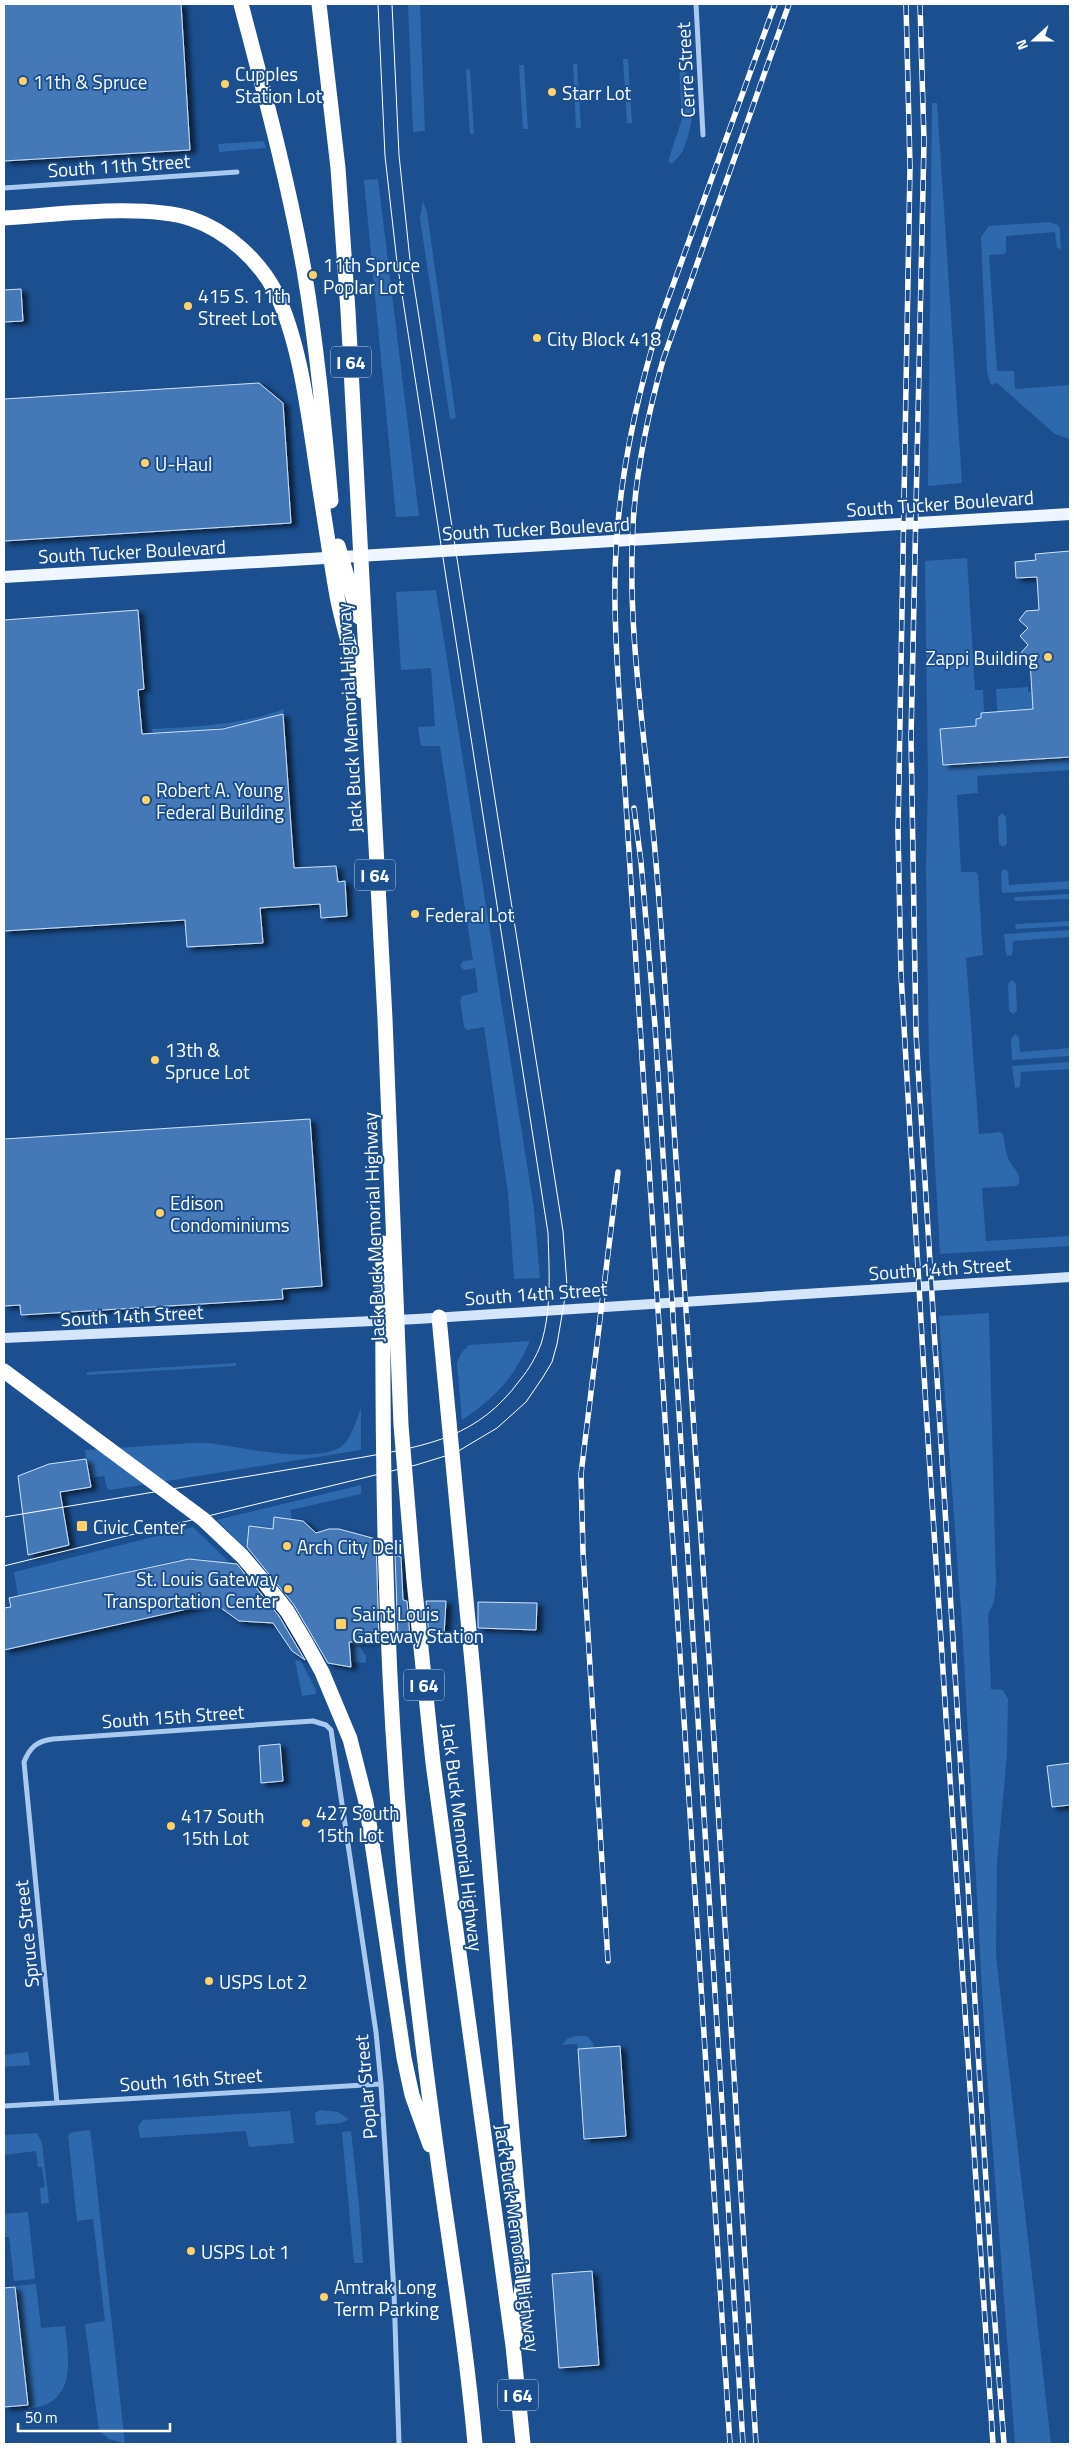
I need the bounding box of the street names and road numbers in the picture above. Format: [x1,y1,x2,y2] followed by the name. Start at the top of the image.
[668,21,702,118] street label: Cerre Street
[47,146,192,184] street label: South 11th Street
[331,347,371,378] road number: I 64
[845,482,1035,524] street label: South Tucker Boulevard
[441,509,631,547] street label: South Tucker Boulevard
[37,532,227,570] street label: South Tucker Boulevard
[329,602,369,834] street label: Jack Buck Memorial Highway
[355,860,395,890] road number: I 64
[354,1112,392,1342] street label: Jack Buck Memorial Highway
[868,1249,1013,1287] street label: South 14th Street
[464,1274,609,1312] street label: South 14th Street
[60,1297,204,1333] street label: South 14th Street
[404,1670,444,1700] road number: I 64
[101,1697,246,1735] street label: South 15th Street
[435,1721,491,1953] street label: Jack Buck Memorial Highway
[6,1879,46,1989] street label: Spruce Street
[346,2033,384,2141] street label: Poplar Street
[119,2060,264,2098] street label: South 16th Street
[488,2122,548,2354] street label: Jack Buck Memorial Highway
[498,2380,538,2410] road number: I 64

